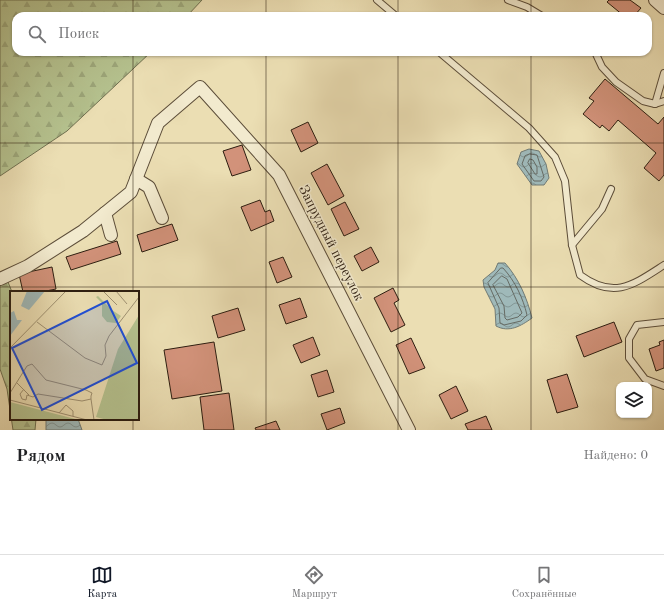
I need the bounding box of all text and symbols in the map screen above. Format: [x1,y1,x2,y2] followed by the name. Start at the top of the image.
[12,12,652,56] search box
[26,23,48,45] icon: search
[58,27,99,42] text: Поиск
[296,183,366,303] street label: Запрудный переулок
[10,291,139,420] inset map
[616,382,652,418] map controls
[616,382,652,418] button: layers
[16,448,65,465] text: Рядом
[584,449,648,462] text: Найдено: 0
[87,564,117,602] tab: Карта
[292,564,337,602] tab: Маршрут
[512,564,577,602] tab: Сохранённые

